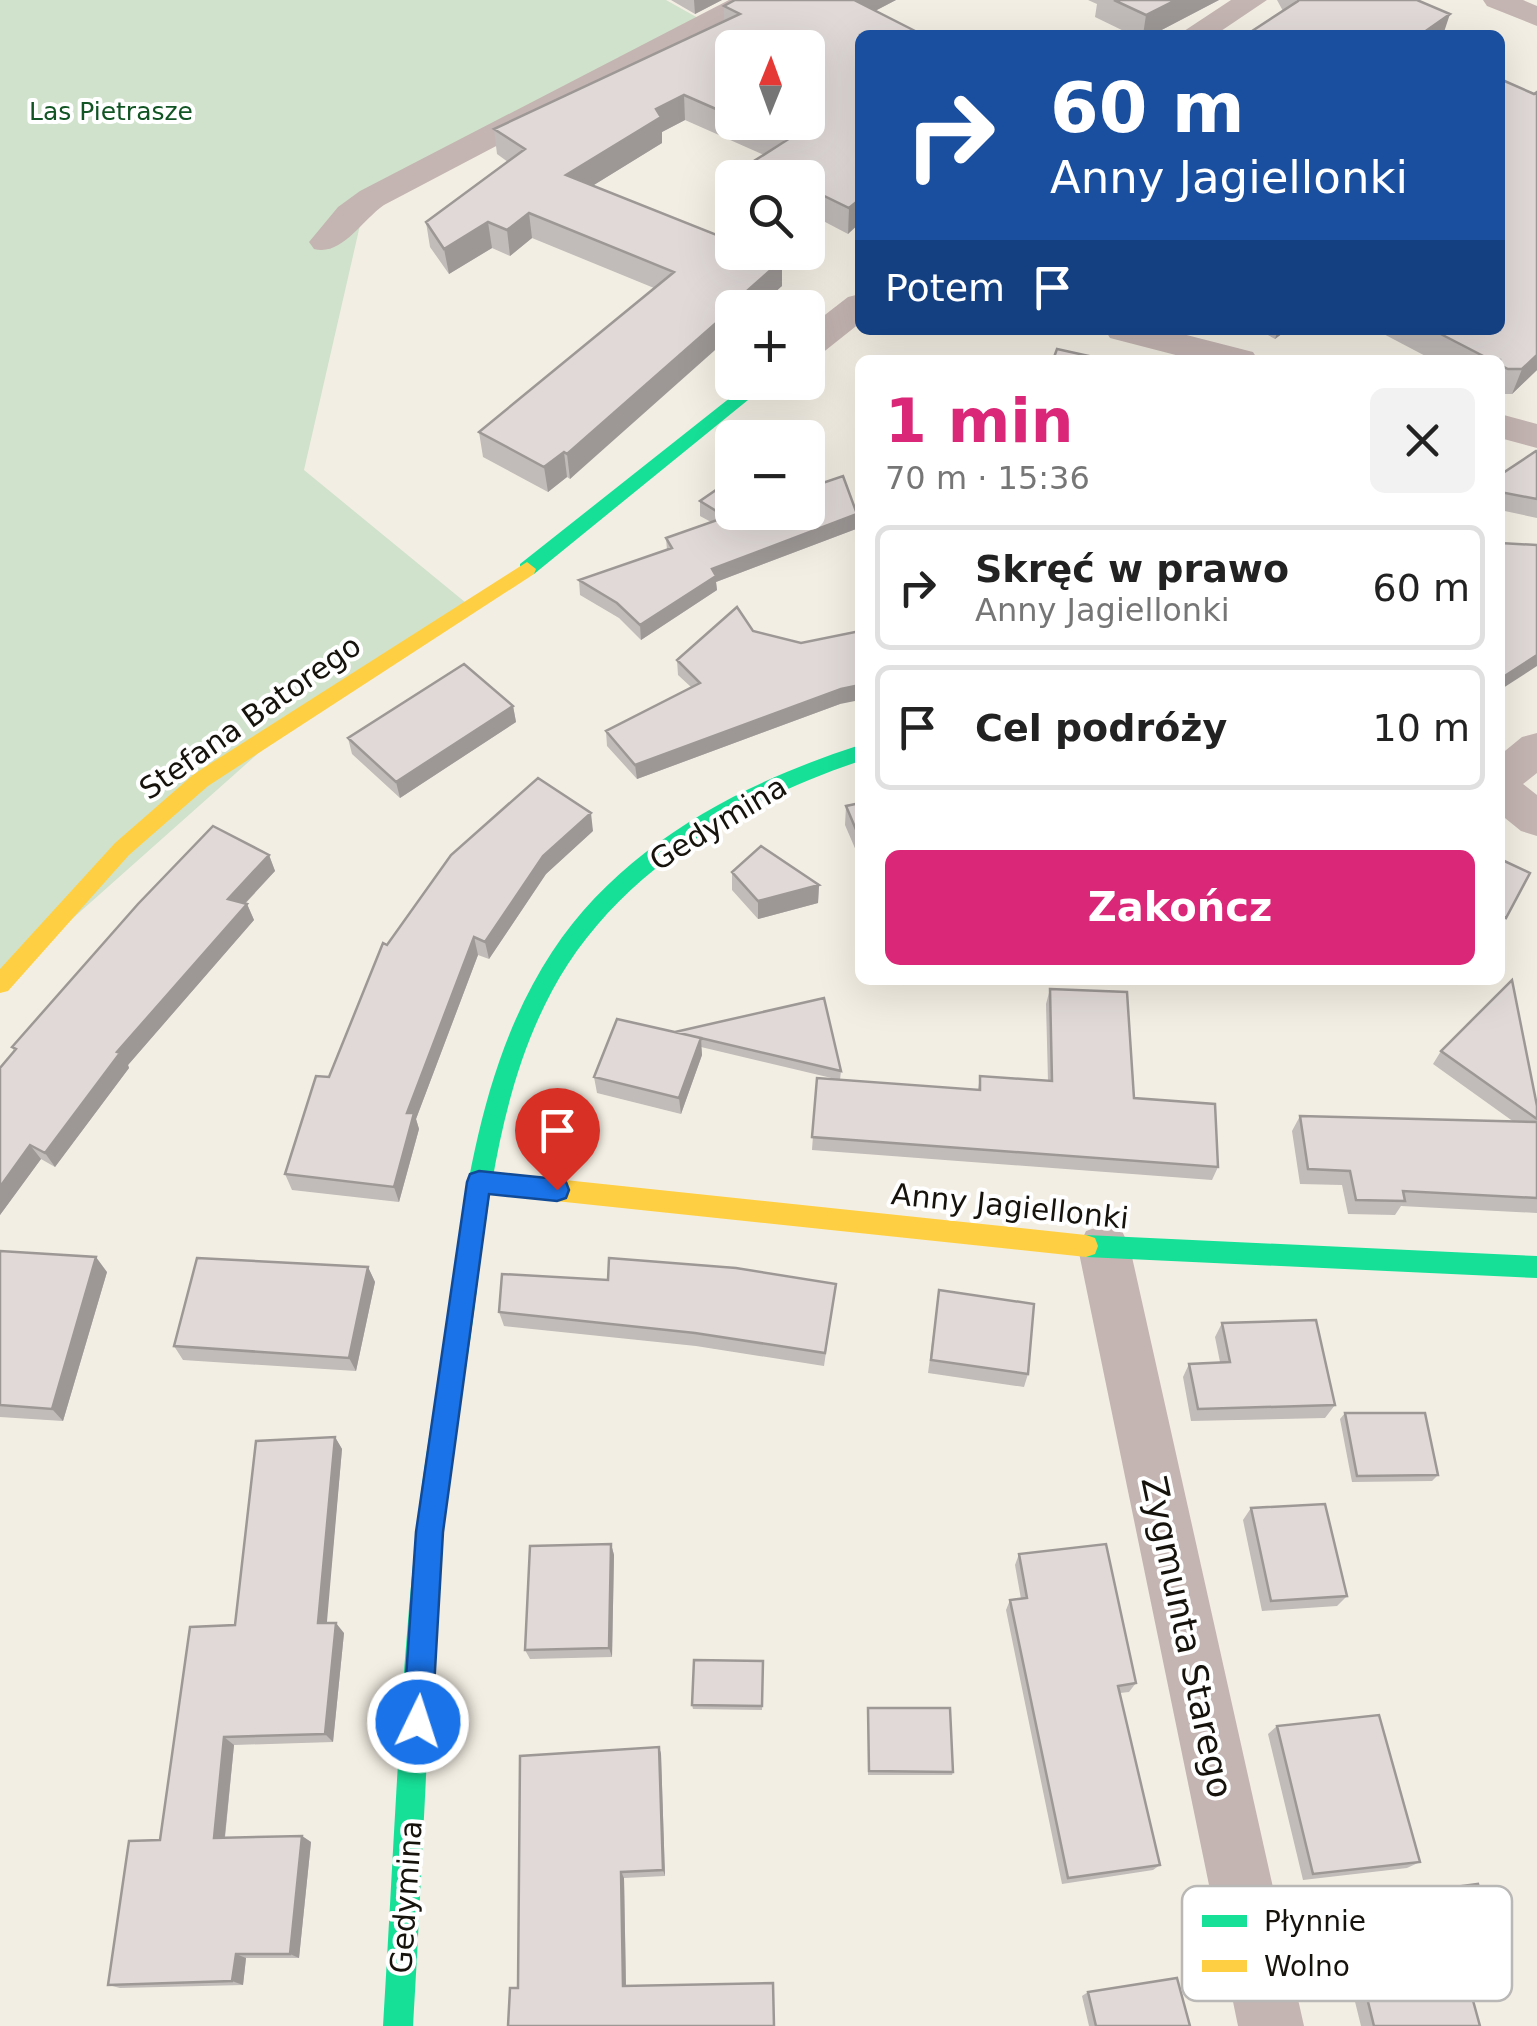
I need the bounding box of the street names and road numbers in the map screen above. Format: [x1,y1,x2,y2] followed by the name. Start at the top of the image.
[133,628,367,806] street label: Stefana Batorego
[643,768,793,878] street label: Gedymina
[889,1176,1131,1236] street label: Anny Jagiellonki
[1133,1473,1241,1801] street label: Zygmunta Starego
[383,1819,429,1975] street label: Gedymina

